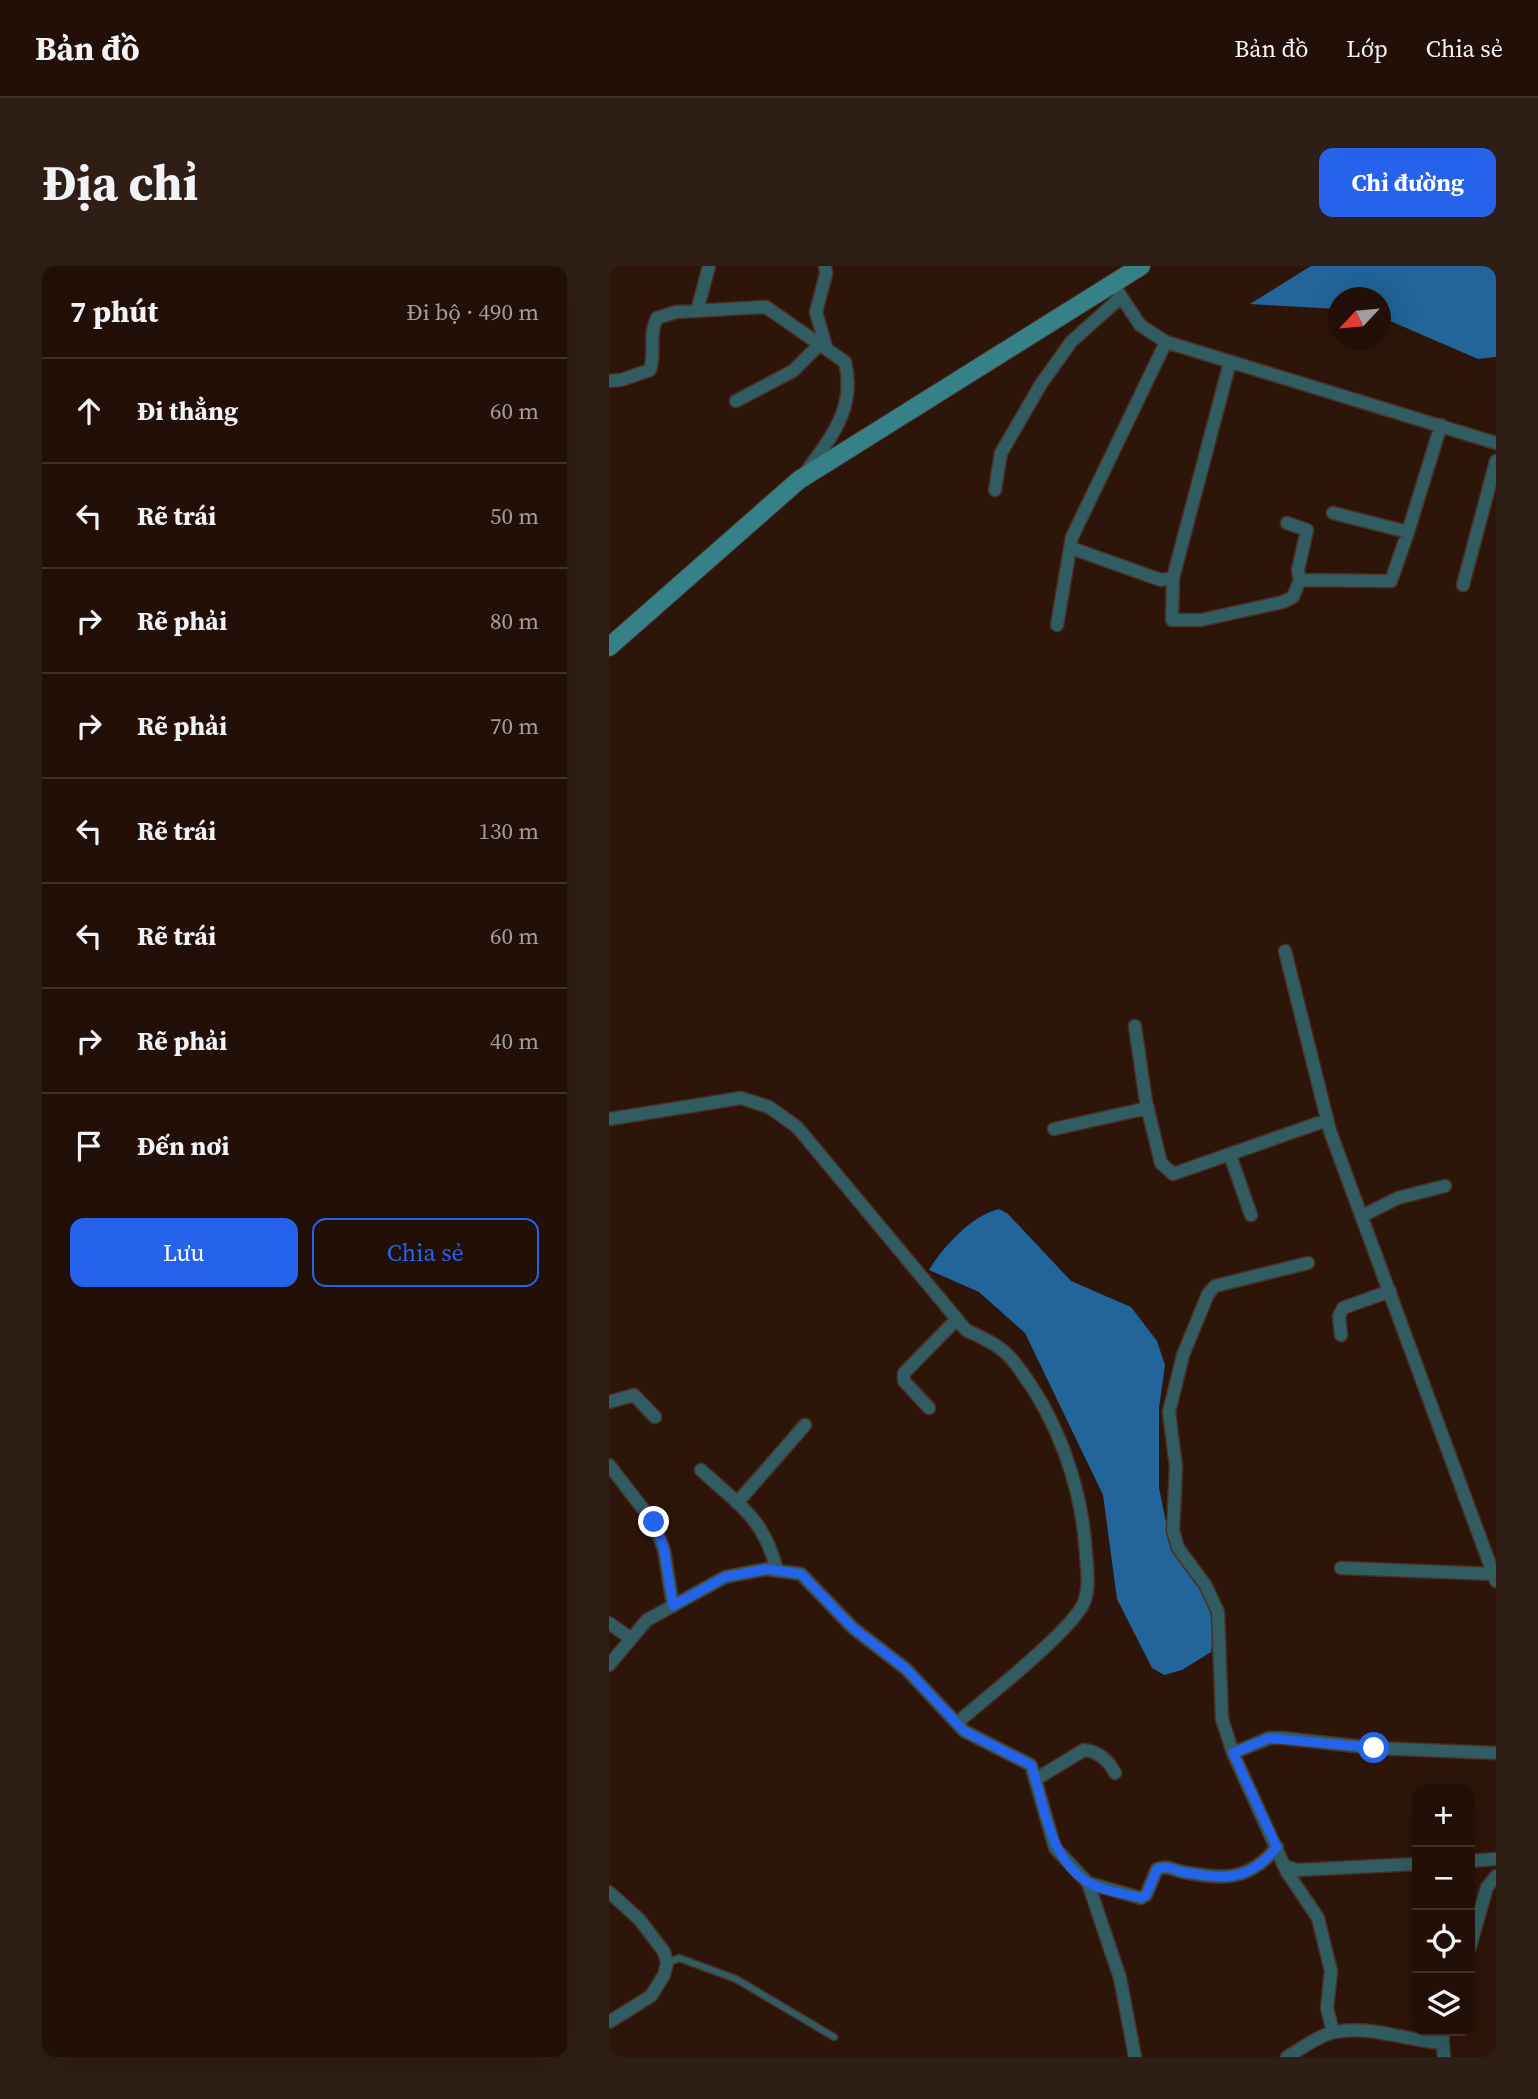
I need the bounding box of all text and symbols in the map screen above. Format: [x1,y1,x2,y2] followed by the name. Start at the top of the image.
[35,26,140,71] text: Bản đồ
[1234,32,1308,65] text: Bản đồ
[1346,32,1388,65] text: Lớp
[1426,32,1503,65] text: Chia sẻ
[1319,148,1496,217] button: Chỉ đường
[42,149,198,216] text: Địa chỉ
[1328,287,1391,350] north arrow
[70,291,158,332] text: 7 phút
[406,296,539,328] text: Đi bộ · 490 m
[70,392,108,430] icon: ahead
[137,393,238,429] text: Đi thẳng
[490,395,539,427] text: 60 m
[70,497,108,535] icon: left
[137,498,216,534] text: Rẽ trái
[490,500,539,532] text: 50 m
[70,602,108,640] icon: right
[137,603,227,639] text: Rẽ phải
[490,605,539,637] text: 80 m
[70,707,108,745] icon: right
[137,708,227,744] text: Rẽ phải
[490,710,539,742] text: 70 m
[70,812,108,850] icon: left
[137,813,216,849] text: Rẽ trái
[478,815,539,847] text: 130 m
[70,917,108,955] icon: left
[137,918,216,954] text: Rẽ trái
[490,920,539,952] text: 60 m
[70,1022,108,1060] icon: right
[137,1023,227,1059] text: Rẽ phải
[490,1025,539,1057] text: 40 m
[70,1127,108,1165] icon: arrive
[137,1128,229,1164] text: Đến nơi
[70,1218,298,1287] button: Lưu
[312,1218,539,1287] button: Chia sẻ
[638,1506,669,1537] route end
[1358,1732,1389,1763] route start
[1412,1784,1475,2036] map controls
[1412,1784,1475,1847] button: +
[1412,1847,1475,1910] button: −
[1412,1910,1475,1973] button: locate
[1412,1973,1475,2036] button: layers

